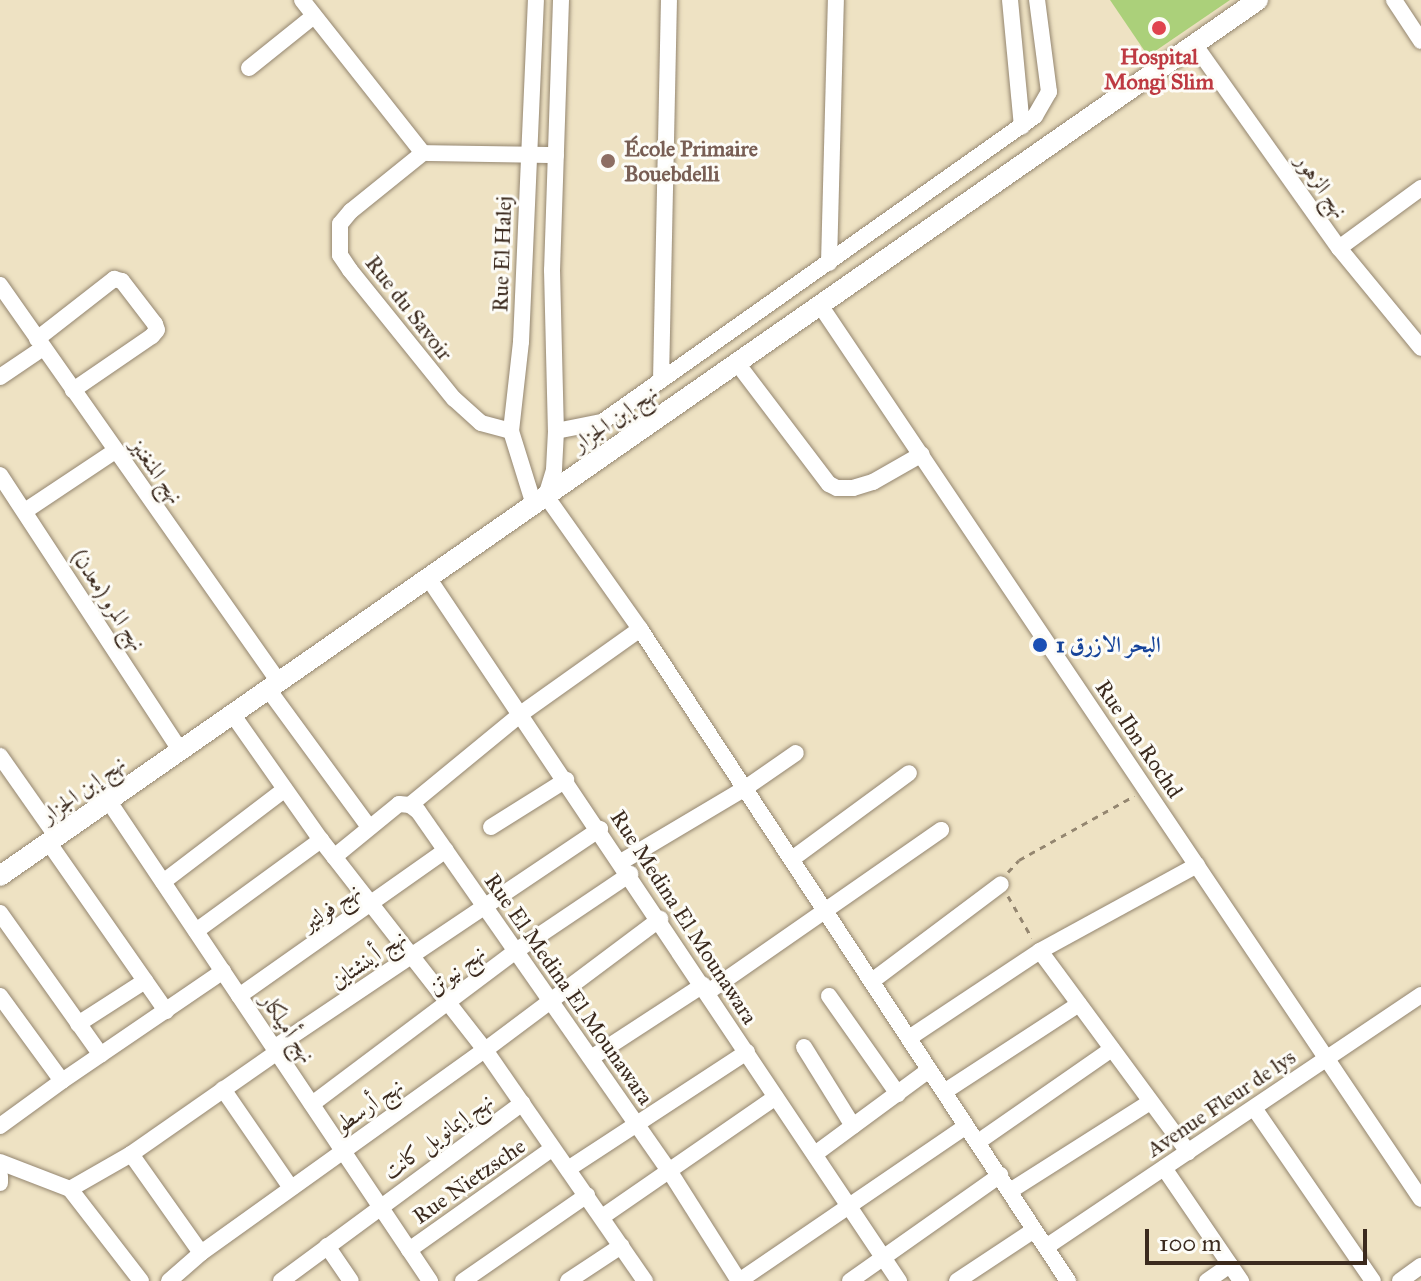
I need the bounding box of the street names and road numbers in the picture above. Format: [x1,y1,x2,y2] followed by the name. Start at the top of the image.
[1290,149,1354,223] street label: نهج الزهور
[487,196,517,312] street label: Rue El Halej
[360,250,458,366] street label: Rue du Savoir
[567,379,663,457] street label: نهج إبن الجزار
[125,433,189,509] street label: نهج المنغنيز
[66,544,152,656] street label: نهج المرو (معدن)
[1090,675,1188,803] street label: Rue Ibn Rochd
[36,750,130,828] street label: نهج إبن الجزار
[605,805,763,1029] street label: Rue Medina El Mounawara
[479,868,659,1110] street label: Rue El Medina El Mounawara
[296,877,366,937] street label: نهج فولتير
[325,924,411,994] street label: نهج أينشتاين
[422,939,490,1001] street label: نهج نيوتن
[255,988,321,1068] street label: نهج أميلكار
[1142,1043,1300,1163] street label: Avenue Fleur de lys
[330,1072,408,1138] street label: نهج أرسطو
[378,1087,498,1185] street label: نهج إيمانويل كانت
[408,1133,530,1229] street label: Rue Nietzsche

